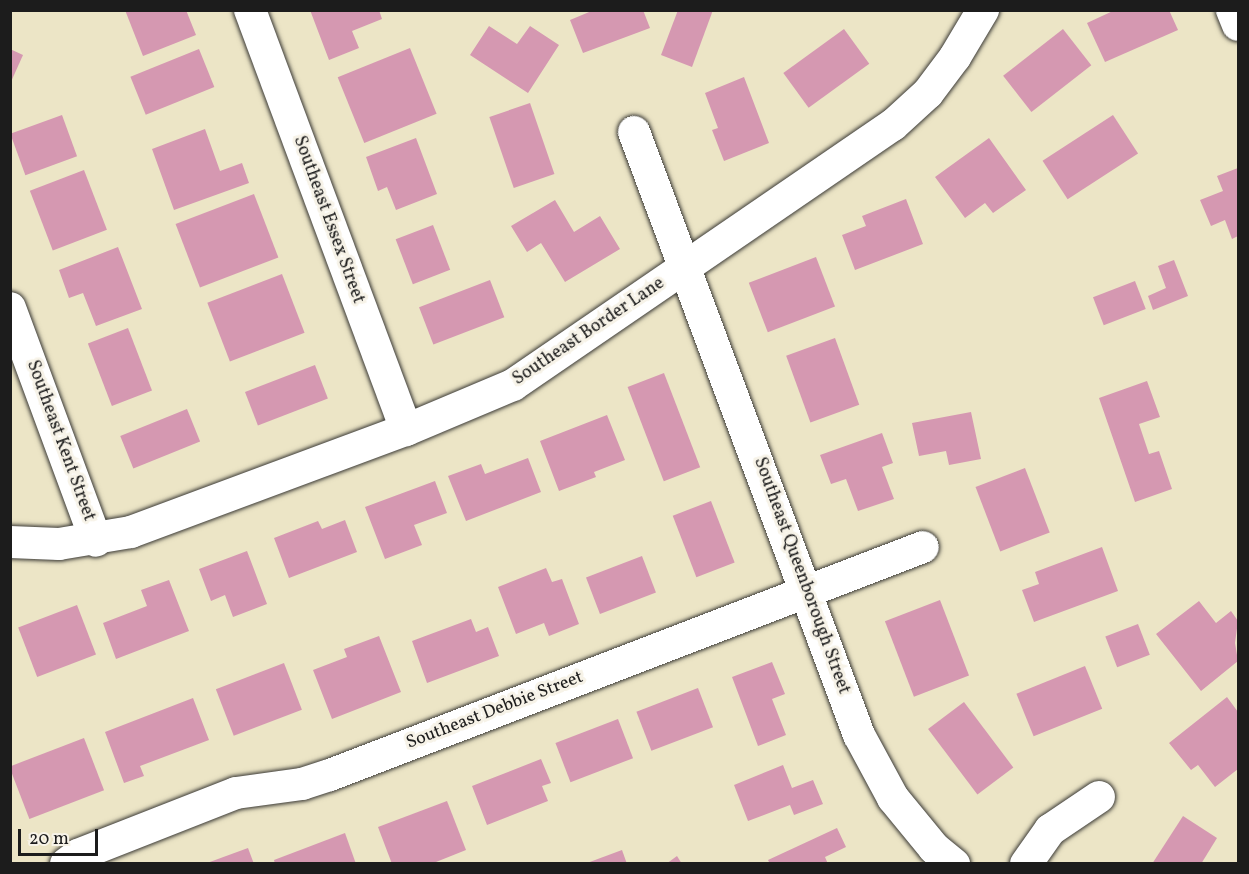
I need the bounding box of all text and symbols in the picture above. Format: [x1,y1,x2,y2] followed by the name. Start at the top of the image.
[288,133,368,307] street label: Southeast Essex Street
[509,273,669,391] street label: Southeast Border Lane
[21,358,99,524] street label: Southeast Kent Street
[748,455,854,697] street label: Southeast Queenborough Street
[403,667,587,755] street label: Southeast Debbie Street
[21,817,100,855] scale bar
[29,827,69,852] text: 20 m

